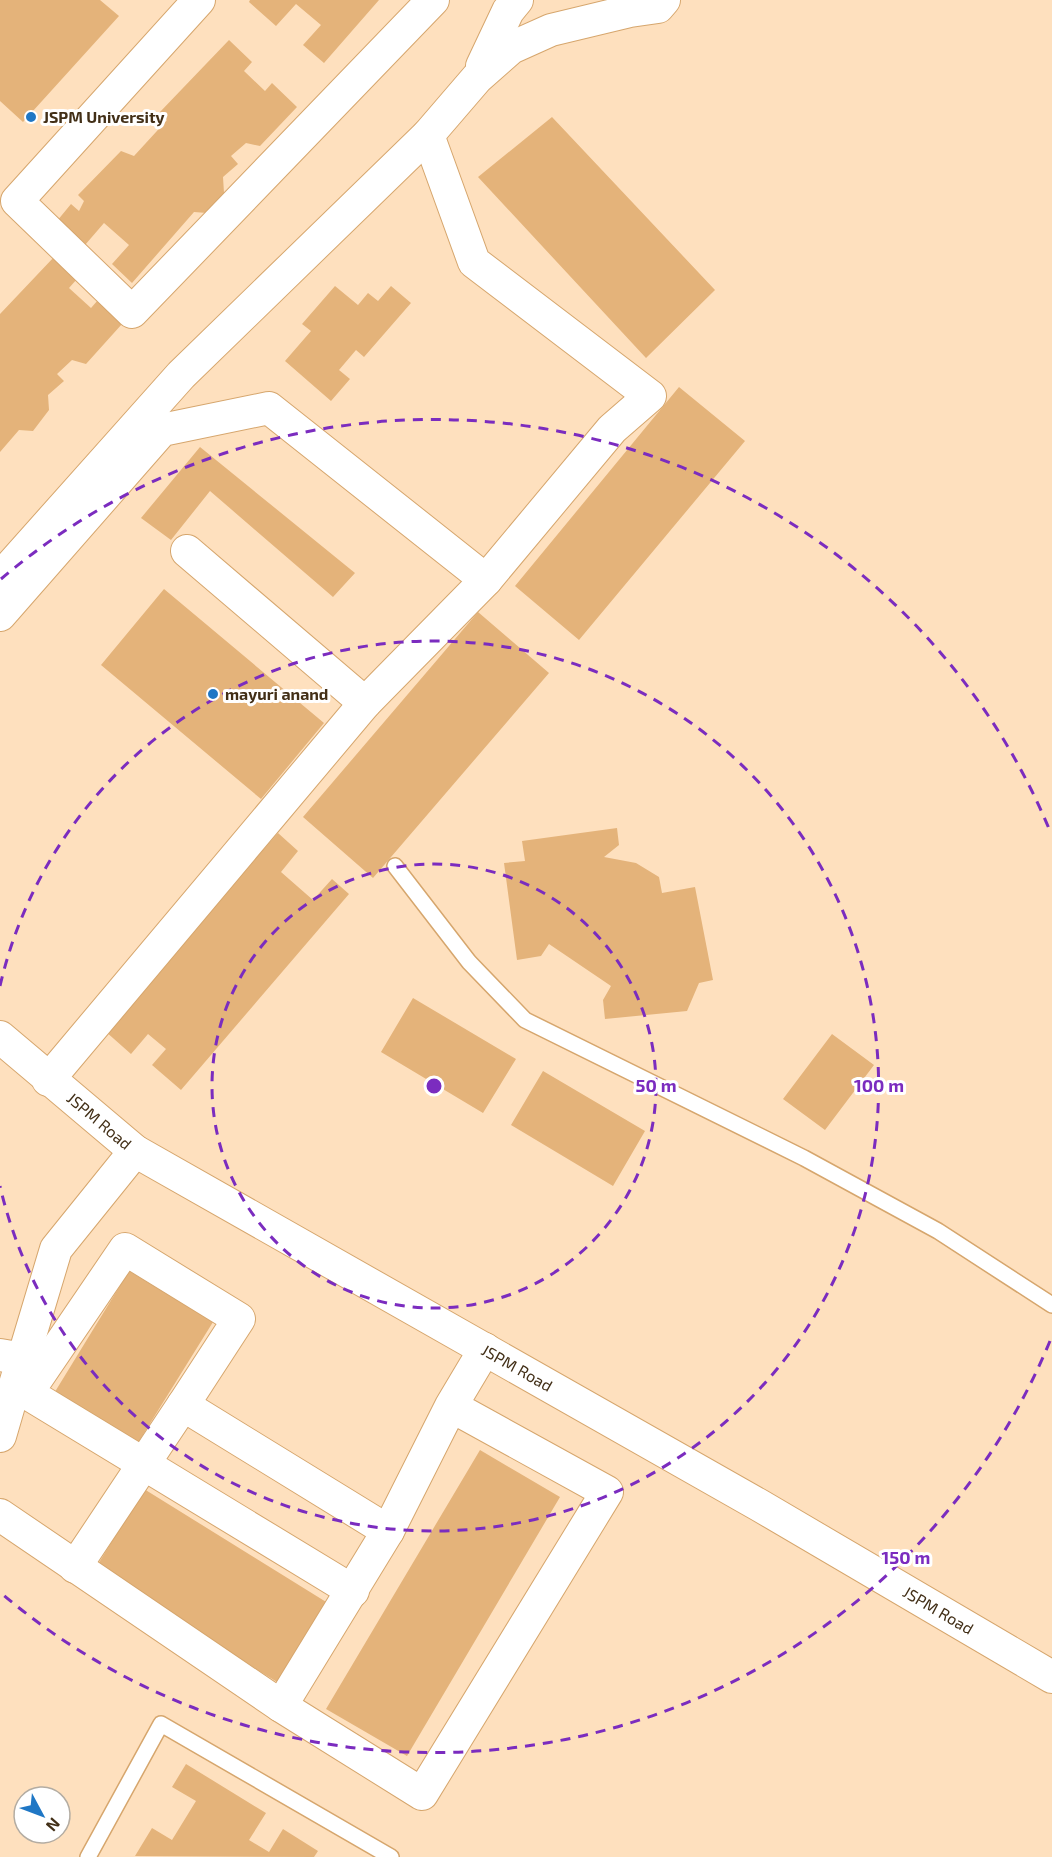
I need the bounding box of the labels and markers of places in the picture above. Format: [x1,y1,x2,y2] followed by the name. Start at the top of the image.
[43,107,165,127] place label: JSPM University
[24,110,38,124] marker: JSPM University
[225,684,328,704] place label: mayuri anand
[206,687,220,701] marker: mayuri anand
[424,1076,444,1096] centre of rings

